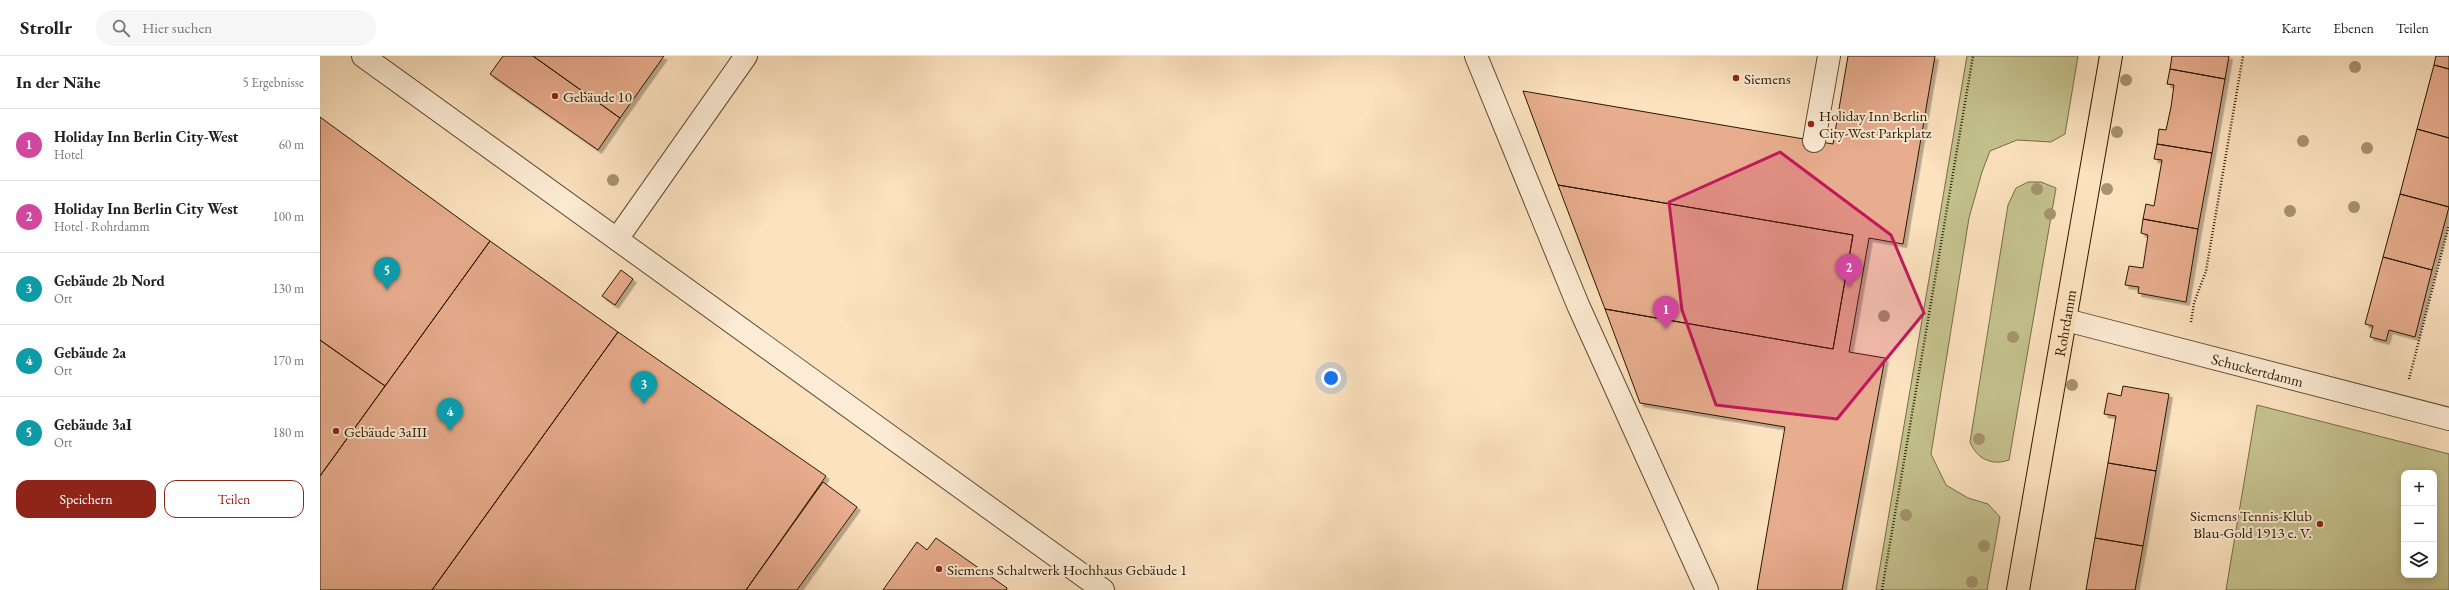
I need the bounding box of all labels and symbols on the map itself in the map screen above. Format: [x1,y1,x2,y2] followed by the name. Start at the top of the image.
[1744,69,1791,88] place label: Siemens
[1731,73,1741,83] marker: Siemens
[563,87,632,106] place label: Gebäude 10
[550,91,560,101] marker: Gebäude 10
[1819,106,1932,142] place label: Holiday Inn Berlin City-West Parkplatz
[1806,119,1816,129] marker: Holiday Inn Berlin City-West Parkplatz
[1836,254,1862,287] pin: 2
[374,257,400,290] pin: 5
[2049,288,2080,358] street label: Rohrdamm
[1653,296,1679,329] pin: 1
[2210,349,2306,391] street label: Schuckertdamm
[1321,368,1341,388] your location
[631,371,657,404] pin: 3
[437,398,463,431] pin: 4
[344,422,427,441] place label: Gebäude 3aIII
[331,426,341,436] marker: Gebäude 3aIII
[2190,506,2312,542] place label: Siemens Tennis-Klub Blau-Gold 1913 e. V.
[2315,519,2325,529] marker: Siemens Tennis-Klub Blau-Gold 1913 e. V.
[947,560,1187,579] place label: Siemens Schaltwerk Hochhaus Gebäude 1
[934,564,944,574] marker: Siemens Schaltwerk Hochhaus Gebäude 1

